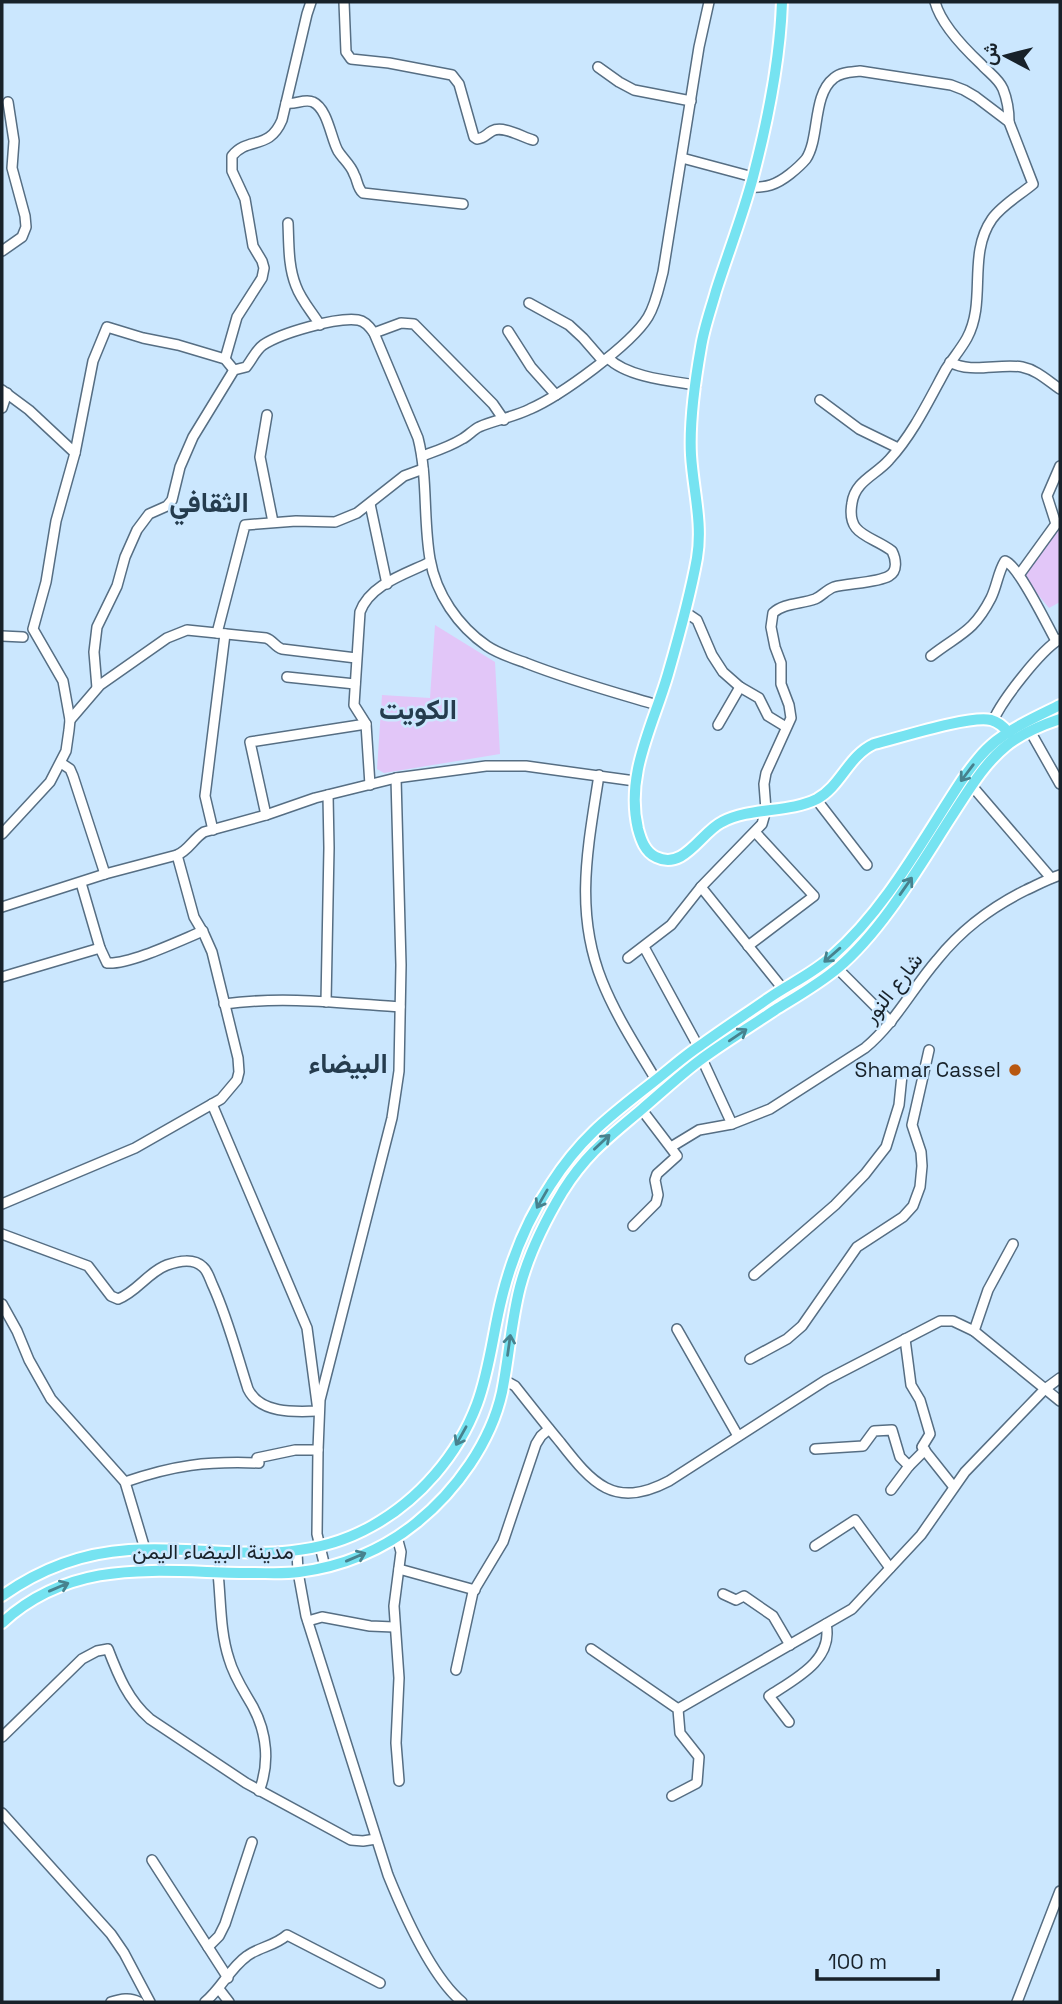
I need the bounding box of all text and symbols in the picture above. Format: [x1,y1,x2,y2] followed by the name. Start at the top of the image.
[971,21,1041,91] north arrow
[976,41,1003,67] text: ش
[169,484,249,526] district label: الثقافي
[379,691,457,727] district label: الكويت
[960,764,975,783] one-way arrow
[899,877,913,896] one-way arrow
[823,947,841,963] one-way arrow
[856,947,929,1030] street label: شارع النور
[728,1028,747,1042] one-way arrow
[308,1045,388,1081] district label: البيضاء
[855,1056,1001,1083] place label: Shamar Cassel
[1007,1062,1023,1078] marker: Shamar Cassel
[593,1133,610,1150] one-way arrow
[535,1188,548,1209] one-way arrow
[502,1334,515,1357] one-way arrow
[454,1425,467,1446] one-way arrow
[132,1538,294,1565] street label: مدينة البيضاء اليمن
[345,1550,366,1563] one-way arrow
[48,1580,70,1593] one-way arrow
[817,1938,938,1982] scale bar
[828,1948,887,1975] text: 100 m

